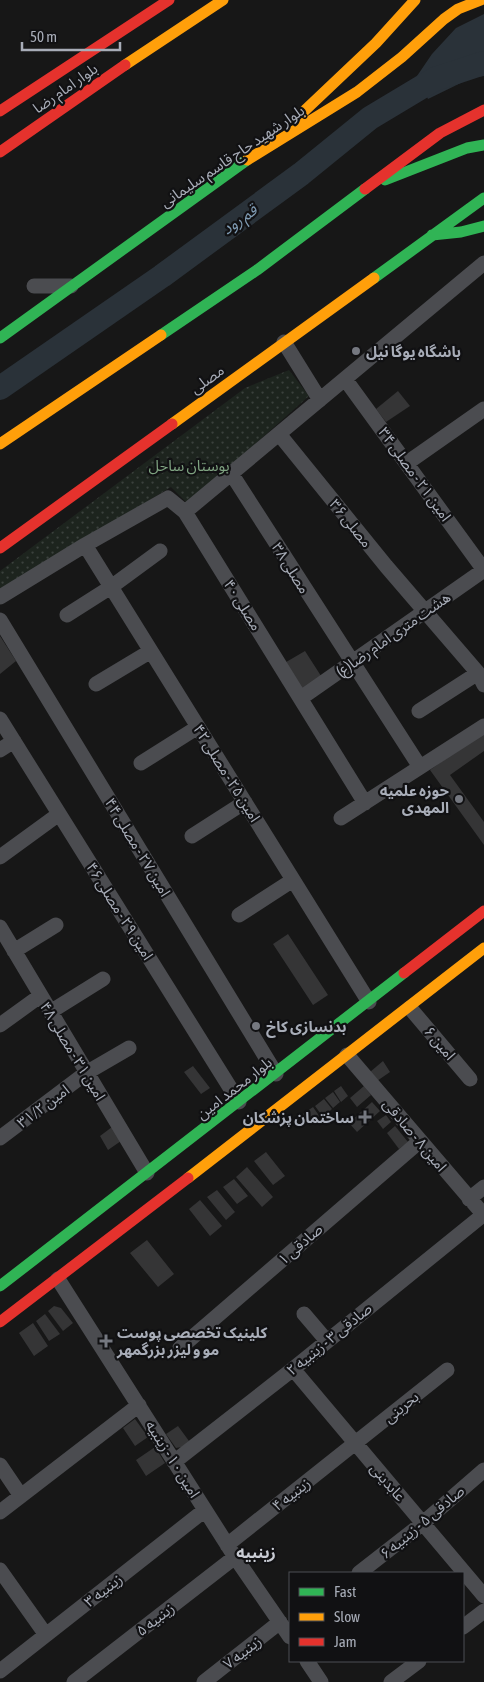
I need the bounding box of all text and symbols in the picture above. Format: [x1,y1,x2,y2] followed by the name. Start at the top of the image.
[22,20,120,52] scale bar
[30,28,57,45] text: 50 m
[29,60,102,119] street label: بلوار امام رضا
[157,101,309,214] street label: بلوار شهید حاج قاسم سلیمانی
[218,200,263,241] water label: قم رود
[366,343,461,361] place label: باشگاه یوگا نیل
[350,345,362,357] marker: باشگاه یوگا نیل
[187,361,228,398] street label: مصلی
[374,424,455,525] street label: امین ۲۱ - مصلی ۳۴
[148,457,230,475] park label: بوستان ساحل
[326,496,376,551] street label: مصلی ۳۶
[268,539,313,597] street label: مصلی ۳۸
[220,576,265,634] street label: مصلی ۴۰
[333,588,456,683] street label: هشت متری امام رضا(ع)
[189,721,264,826] street label: امین ۲۵ - مصلی ۴۲
[380,782,450,817] place label: حوزه علمیه المهدی
[453,793,465,805] marker: حوزه علمیه المهدی
[101,795,174,900] street label: امین ۲۷ - مصلی ۴۴
[82,859,157,964] street label: امین ۲۹ - مصلی ۴۶
[36,999,109,1104] street label: امین ۳۱ - مصلی ۴۸
[266,1018,347,1038] place label: بدنسازی کاخ
[250,1020,262,1032] marker: بدنسازی کاخ
[420,1023,459,1064] street label: امین ۶
[193,1053,276,1123] street label: بلوار محمد امین
[14,1081,73,1132] street label: امین ۳۱/۲
[379,1095,450,1175] street label: امین ۸ - صادقی
[243,1109,354,1127] place label: ساختمان پزشکان
[358,1110,372,1124] marker: ساختمان پزشکان
[274,1220,326,1269] street label: صادقی ۱
[283,1299,376,1379] street label: صادقی ۳ - زینبیه ۲
[116,1324,268,1359] place label: کلینیک تخصصی پوست مو و لیزر بزرگمهر
[99,1334,113,1348] marker: کلینیک تخصصی پوست مو و لیزر بزرگمهر
[380,1388,422,1427] street label: بحرینی
[142,1417,203,1501] street label: امین ۱۰ - زینبیه
[366,1460,409,1505] street label: عابدینی
[269,1474,314,1515] street label: زینبیه ۴
[376,1482,468,1563] street label: صادقی ۵ - زینبیه ۶
[236,1543,276,1562] district label: زینبیه
[81,1570,126,1611] street label: زینبیه ۳
[289,1572,464,1662] legend
[334,1583,356,1600] text: Fast
[133,1599,178,1640] street label: زینبیه ۵
[334,1608,360,1625] text: Slow
[220,1632,265,1673] street label: زینبیه ۷
[334,1633,357,1650] text: Jam

